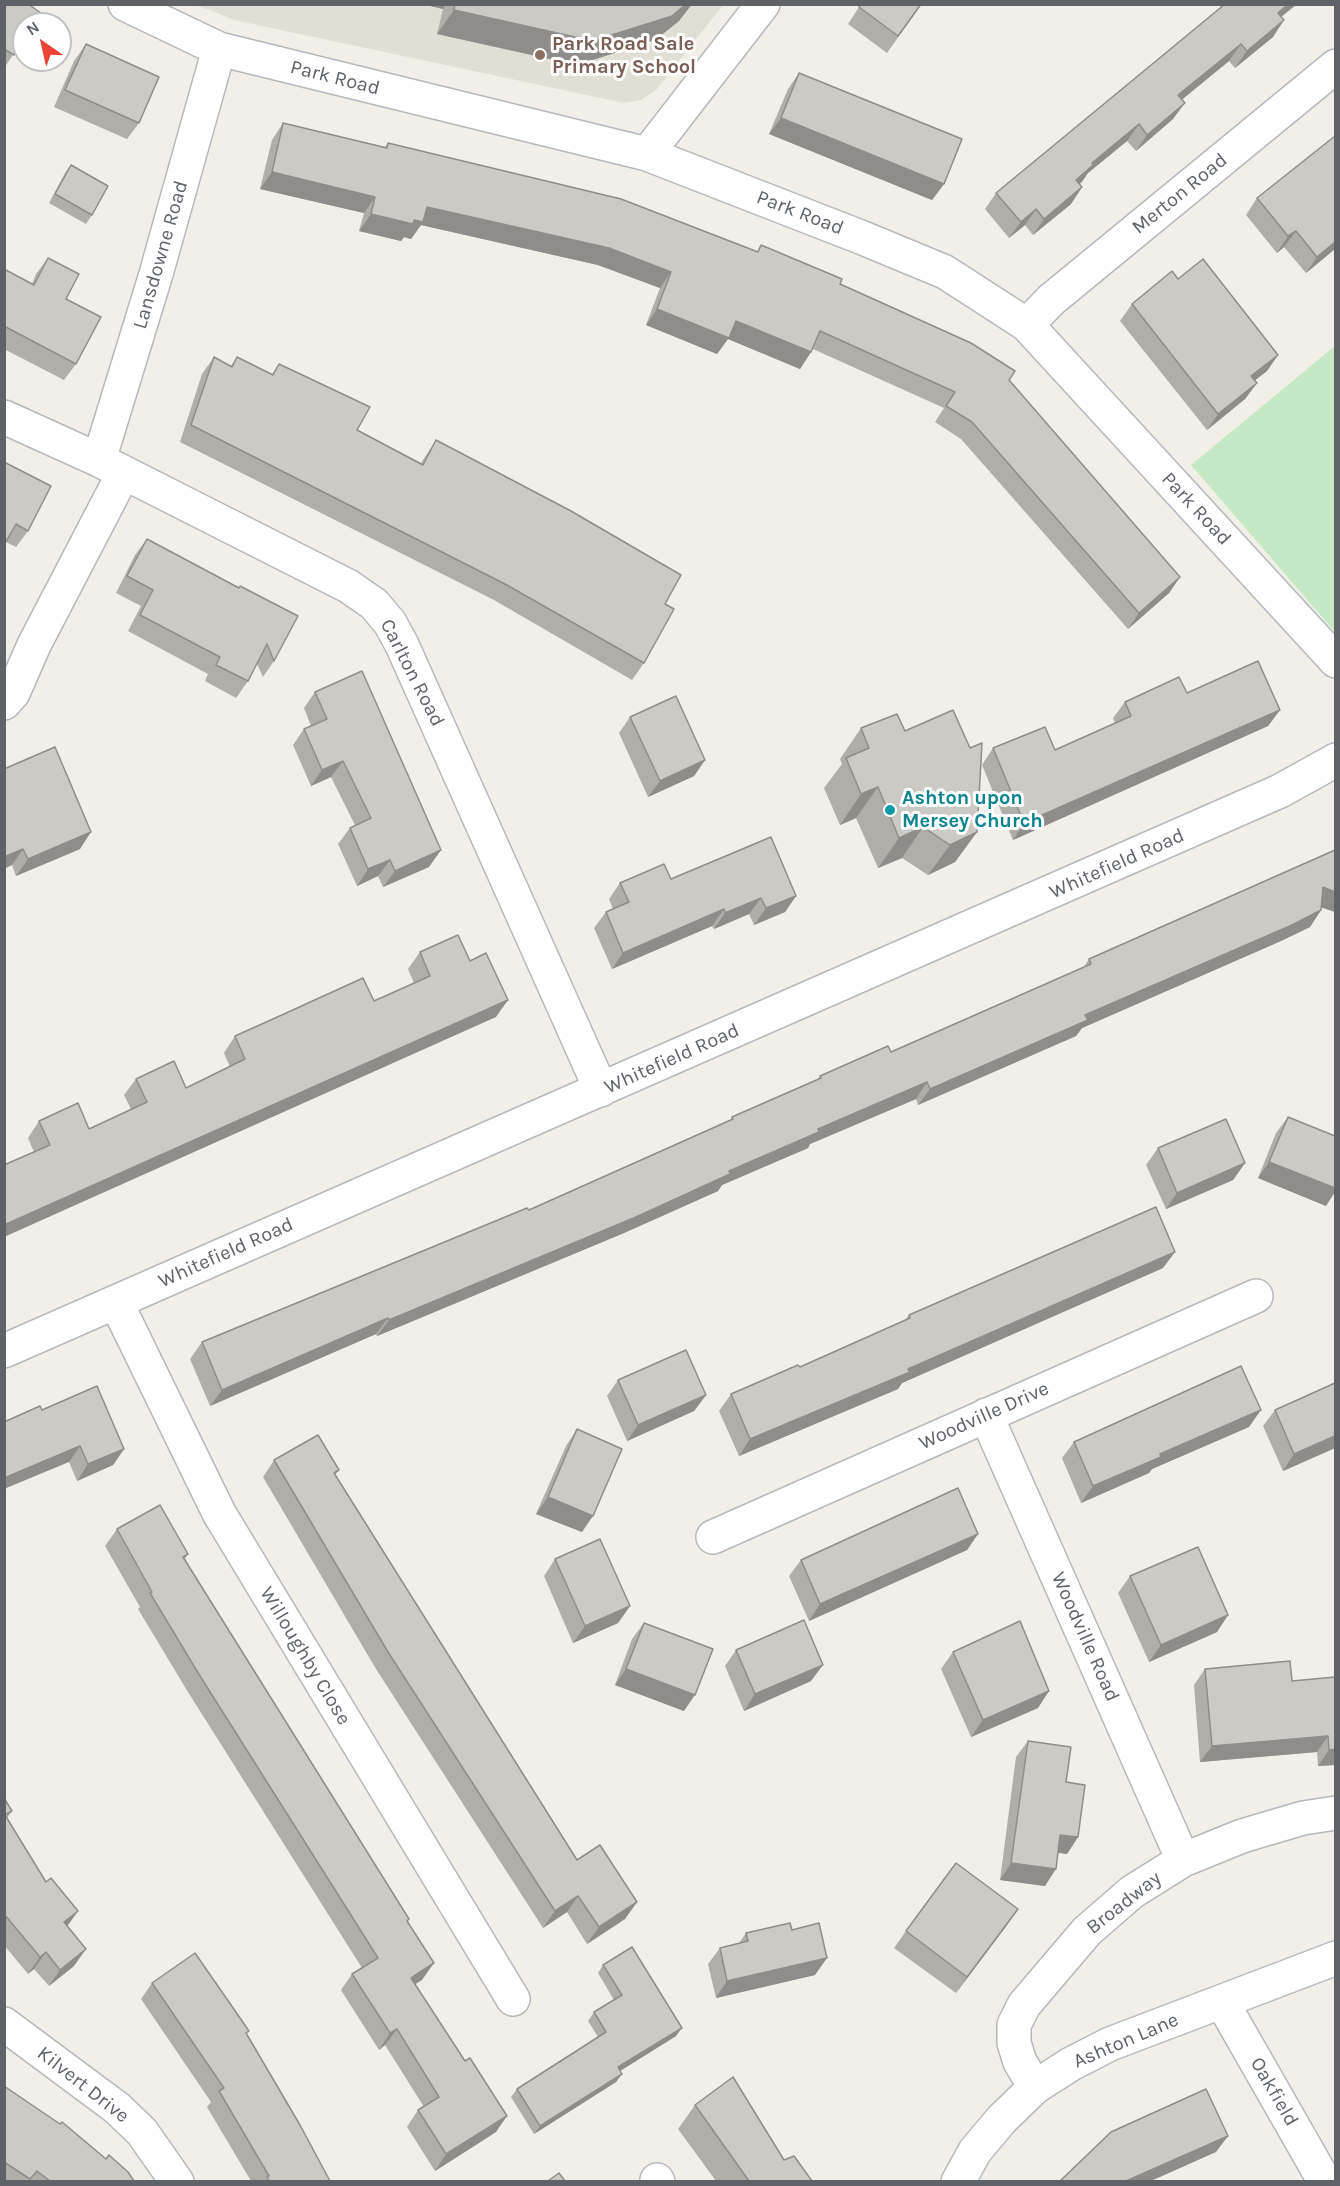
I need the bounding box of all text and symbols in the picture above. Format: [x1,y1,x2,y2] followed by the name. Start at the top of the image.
[12,12,72,72] north arrow
[23,17,43,39] text: N
[552,32,696,79] place label: Park Road Sale Primary School
[533,48,547,62] marker: Park Road Sale Primary School
[288,55,382,101] street label: Park Road
[1127,148,1233,240] street label: Merton Road
[128,178,194,332] street label: Lansdowne Road
[753,185,847,241] street label: Park Road
[1156,467,1236,551] street label: Park Road
[375,615,449,731] street label: Carlton Road
[902,786,1043,833] place label: Ashton upon Mersey Church
[883,803,897,817] marker: Ashton upon Mersey Church
[1046,824,1188,904] street label: Whitefield Road
[601,1019,743,1099] street label: Whitefield Road
[155,1213,297,1293] street label: Whitefield Road
[915,1377,1053,1455] street label: Woodville Drive
[1046,1569,1124,1705] street label: Woodville Road
[254,1583,356,1729] street label: Willoughby Close
[1082,1866,1166,1940] street label: Broadway
[1070,2008,1182,2074] street label: Ashton Lane
[32,2042,134,2128] street label: Kilvert Drive
[1245,2053,1303,2131] street label: Oakfield

